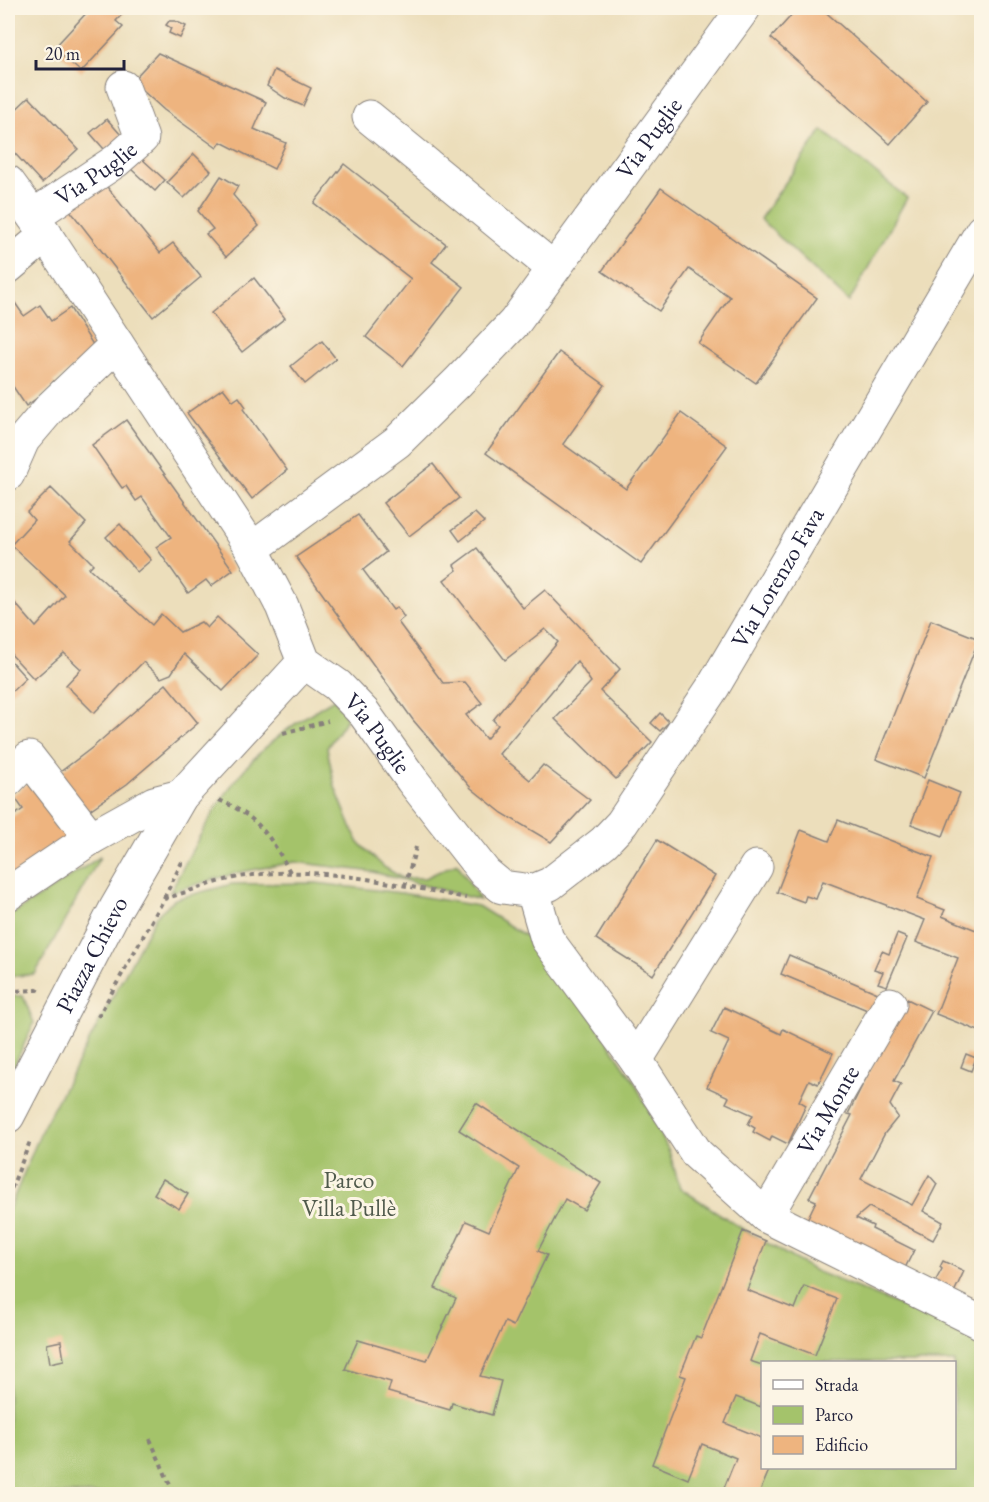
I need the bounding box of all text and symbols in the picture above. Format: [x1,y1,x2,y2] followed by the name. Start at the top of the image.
[36,33,124,71] scale bar
[45,42,80,65] text: 20 m
[609,91,689,185] street label: Via Puglie
[49,134,143,212] street label: Via Puglie
[724,501,831,653] street label: Via Lorenzo Fava
[338,686,418,780] street label: Via Puglie
[48,890,135,1018] street label: Piazza Chievo
[789,1059,866,1160] street label: Via Monte
[302,1164,396,1223] park label: Parco Villa Pullè
[761,1361,956,1469] legend
[815,1373,859,1396] text: Strada
[815,1403,853,1426] text: Parco
[815,1433,868,1456] text: Edificio

